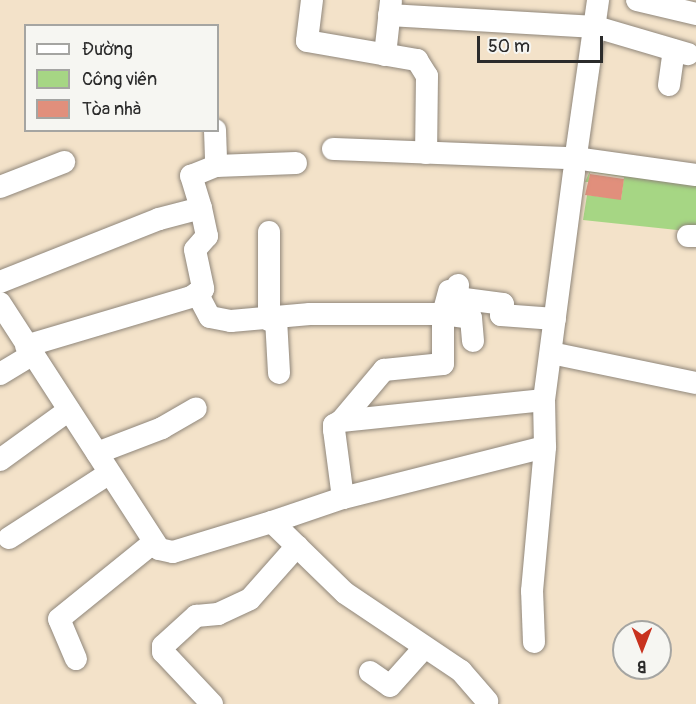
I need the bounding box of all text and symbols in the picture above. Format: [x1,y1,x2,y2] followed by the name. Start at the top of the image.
[24,24,219,132] legend
[480,24,606,62] scale bar
[488,35,530,58] text: 50 m
[82,38,133,61] text: Đường
[82,68,157,91] text: Công viên
[82,98,141,121] text: Tòa nhà
[612,620,672,680] north arrow
[637,656,647,676] text: B

